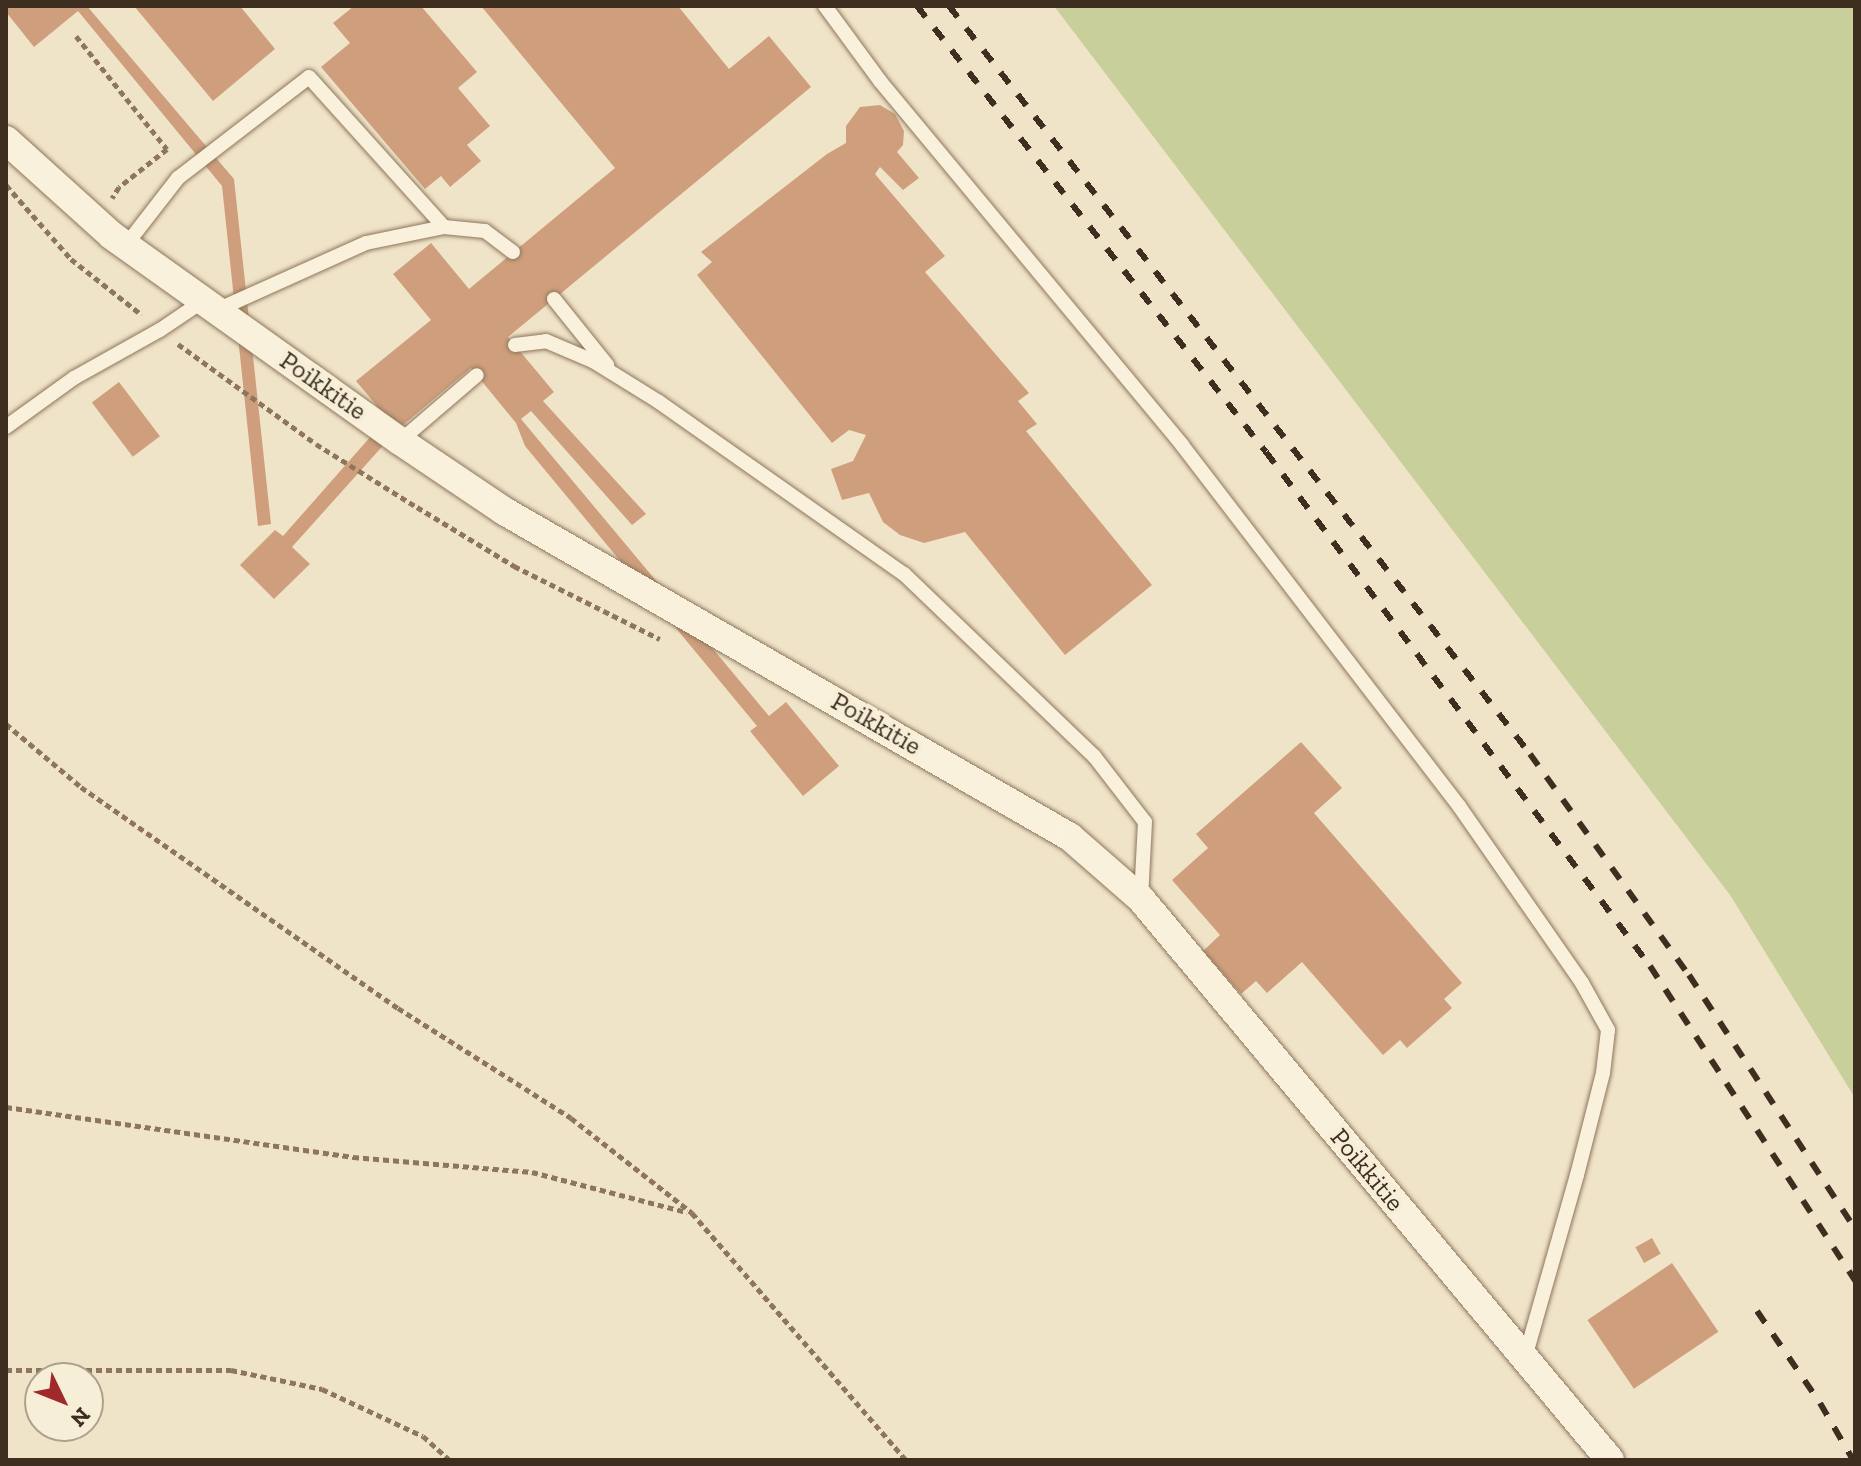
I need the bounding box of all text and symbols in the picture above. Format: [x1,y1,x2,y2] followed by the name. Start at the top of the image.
[274,345,372,427] street label: Poikkitie
[826,686,926,762] street label: Poikkitie
[1323,1122,1411,1218] street label: Poikkitie
[24,1362,104,1442] north arrow
[65,1402,96,1433] text: N

